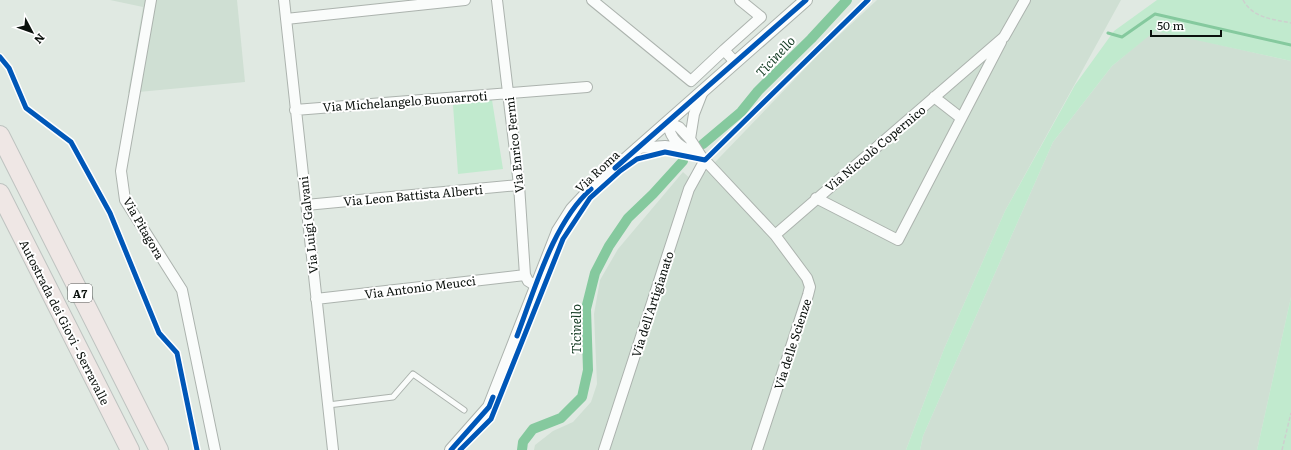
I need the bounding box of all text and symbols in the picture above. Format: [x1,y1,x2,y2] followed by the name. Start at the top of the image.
[12,12,52,52] north arrow
[1151,12,1221,38] scale bar
[1157,16,1184,34] text: 50 m
[31,30,49,48] text: N
[751,31,799,81] water label: Ticinello
[322,86,488,116] street label: Via Michelangelo Buonarroti
[500,96,528,194] street label: Via Enrico Fermi
[821,100,929,196] street label: Via Niccolò Copernico
[571,145,624,196] street label: Via Roma
[294,175,322,275] street label: Via Luigi Galvani
[342,180,484,210] street label: Via Leon Battista Alberti
[119,194,169,263] street label: Via Pitagora
[15,236,115,408] street label: Autostrada dei Giovi - Serravalle
[626,249,678,359] street label: Via dell'Artigianato
[363,271,477,303] street label: Via Antonio Meucci
[68,284,92,302] road number: A7
[769,296,815,392] street label: Via delle Scienze
[566,304,585,354] water label: Ticinello

